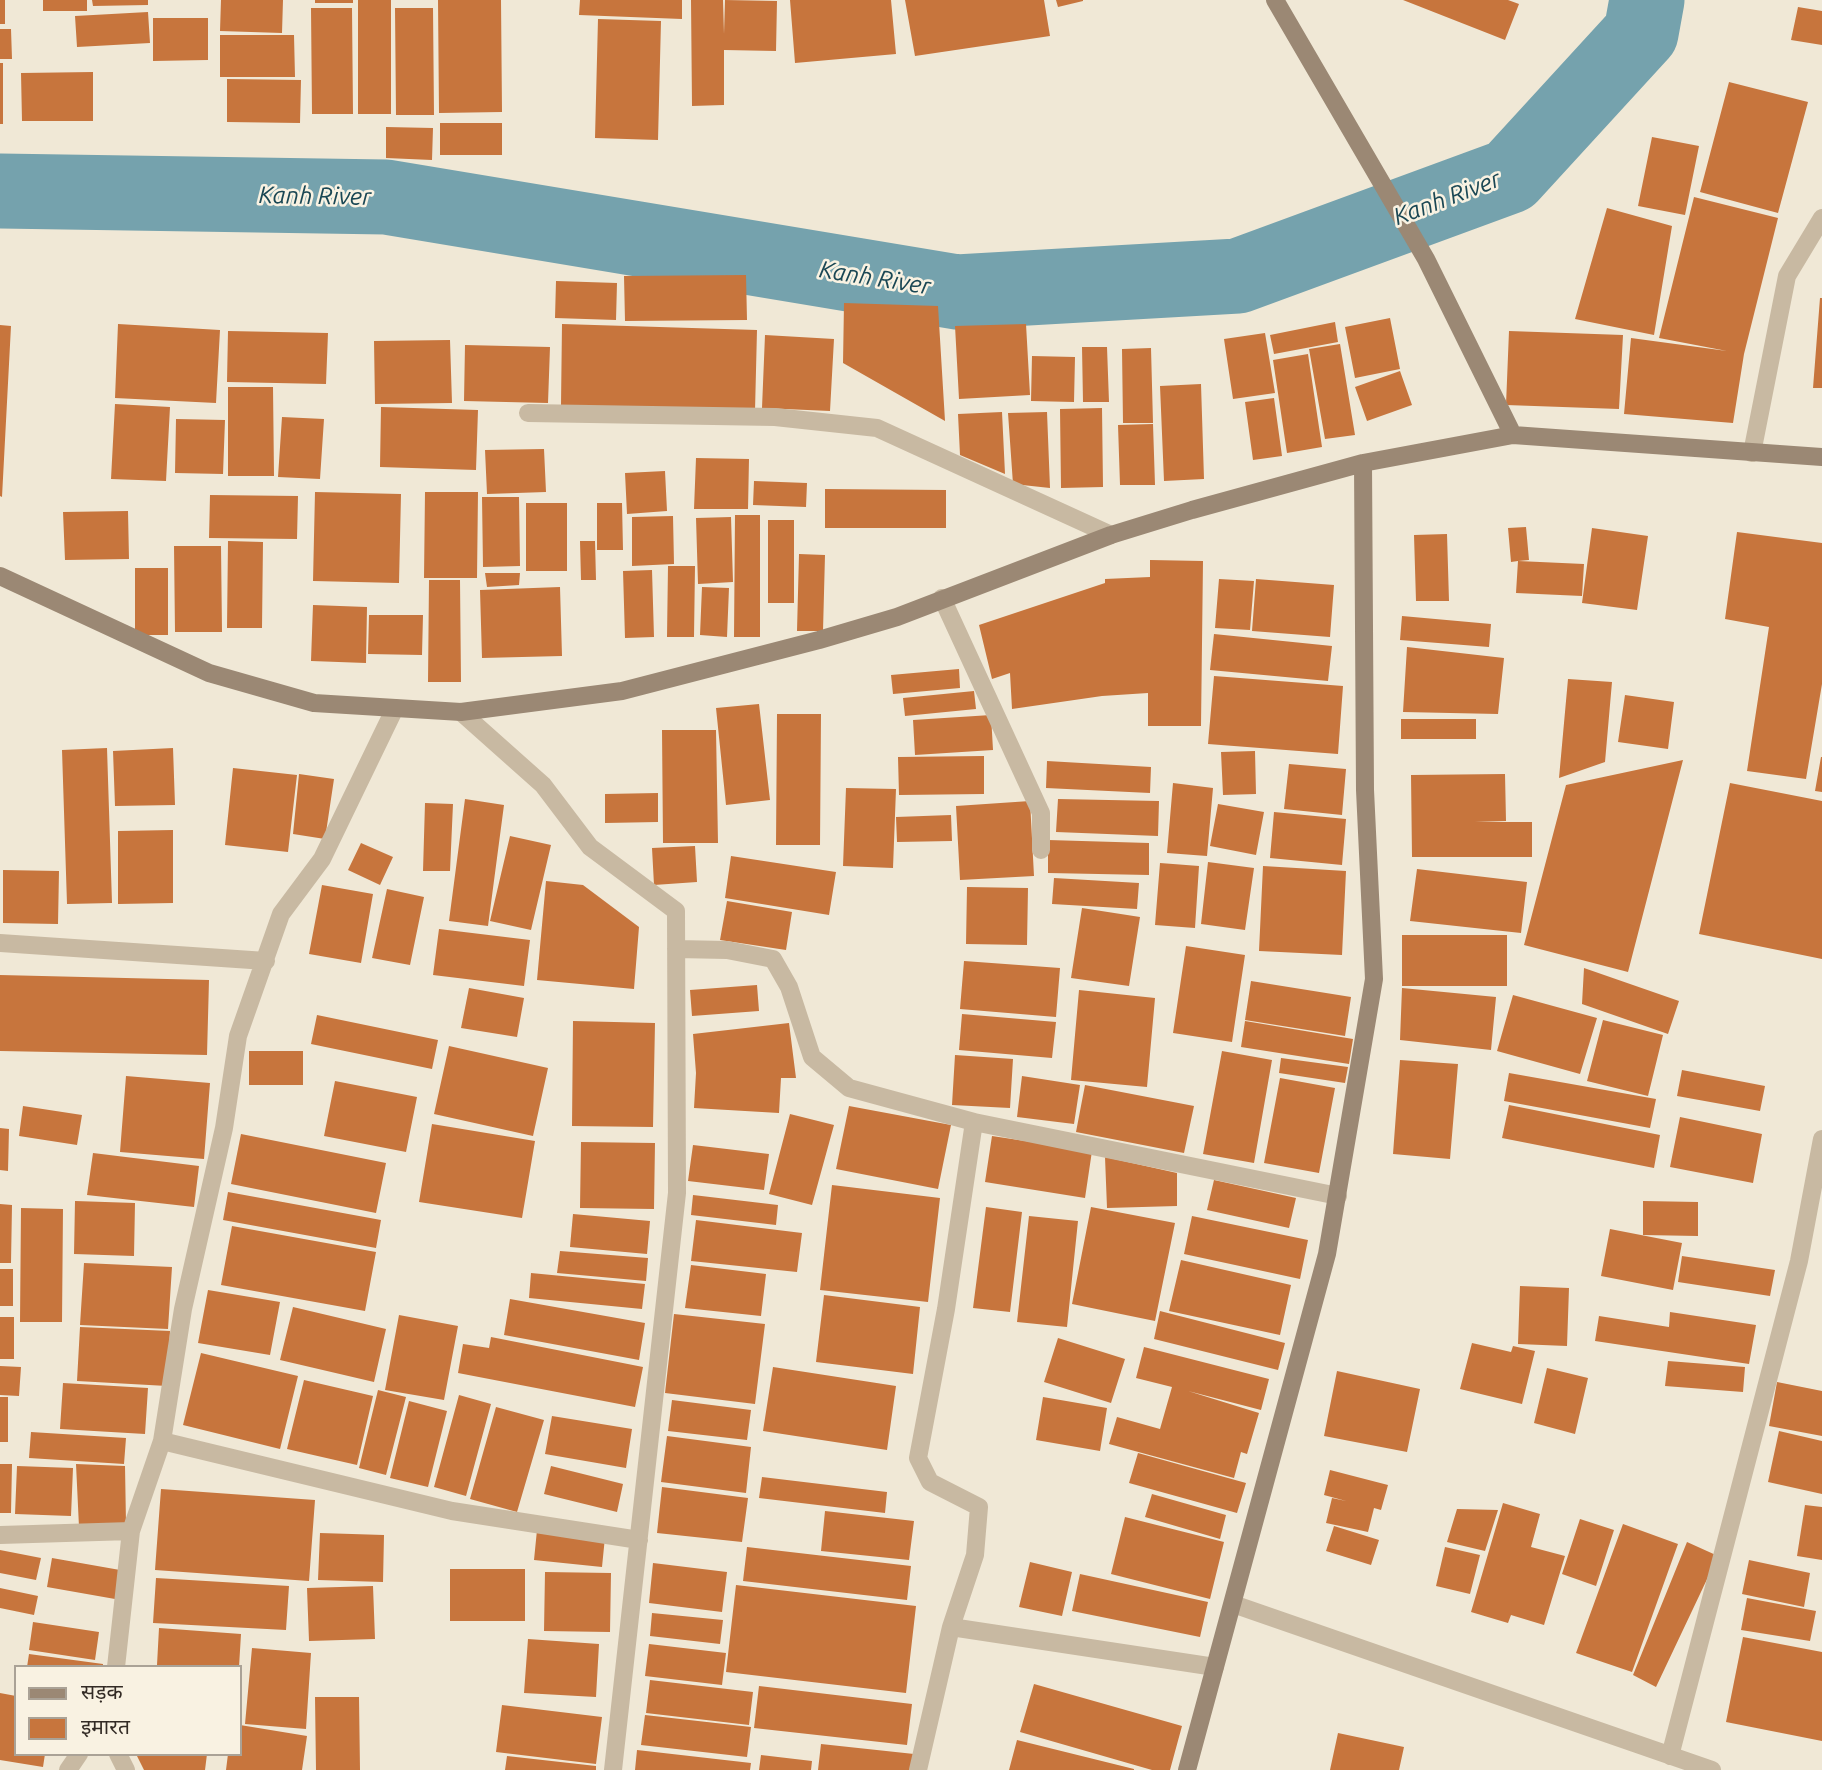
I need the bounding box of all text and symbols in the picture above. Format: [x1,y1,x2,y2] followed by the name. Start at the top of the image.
[1389,164,1505,232] water label: Kanh River
[259,181,371,211] water label: Kanh River
[817,255,933,301] water label: Kanh River
[14,1665,242,1756] legend
[81,1679,123,1703] text: सड़क
[81,1714,130,1738] text: इमारत

